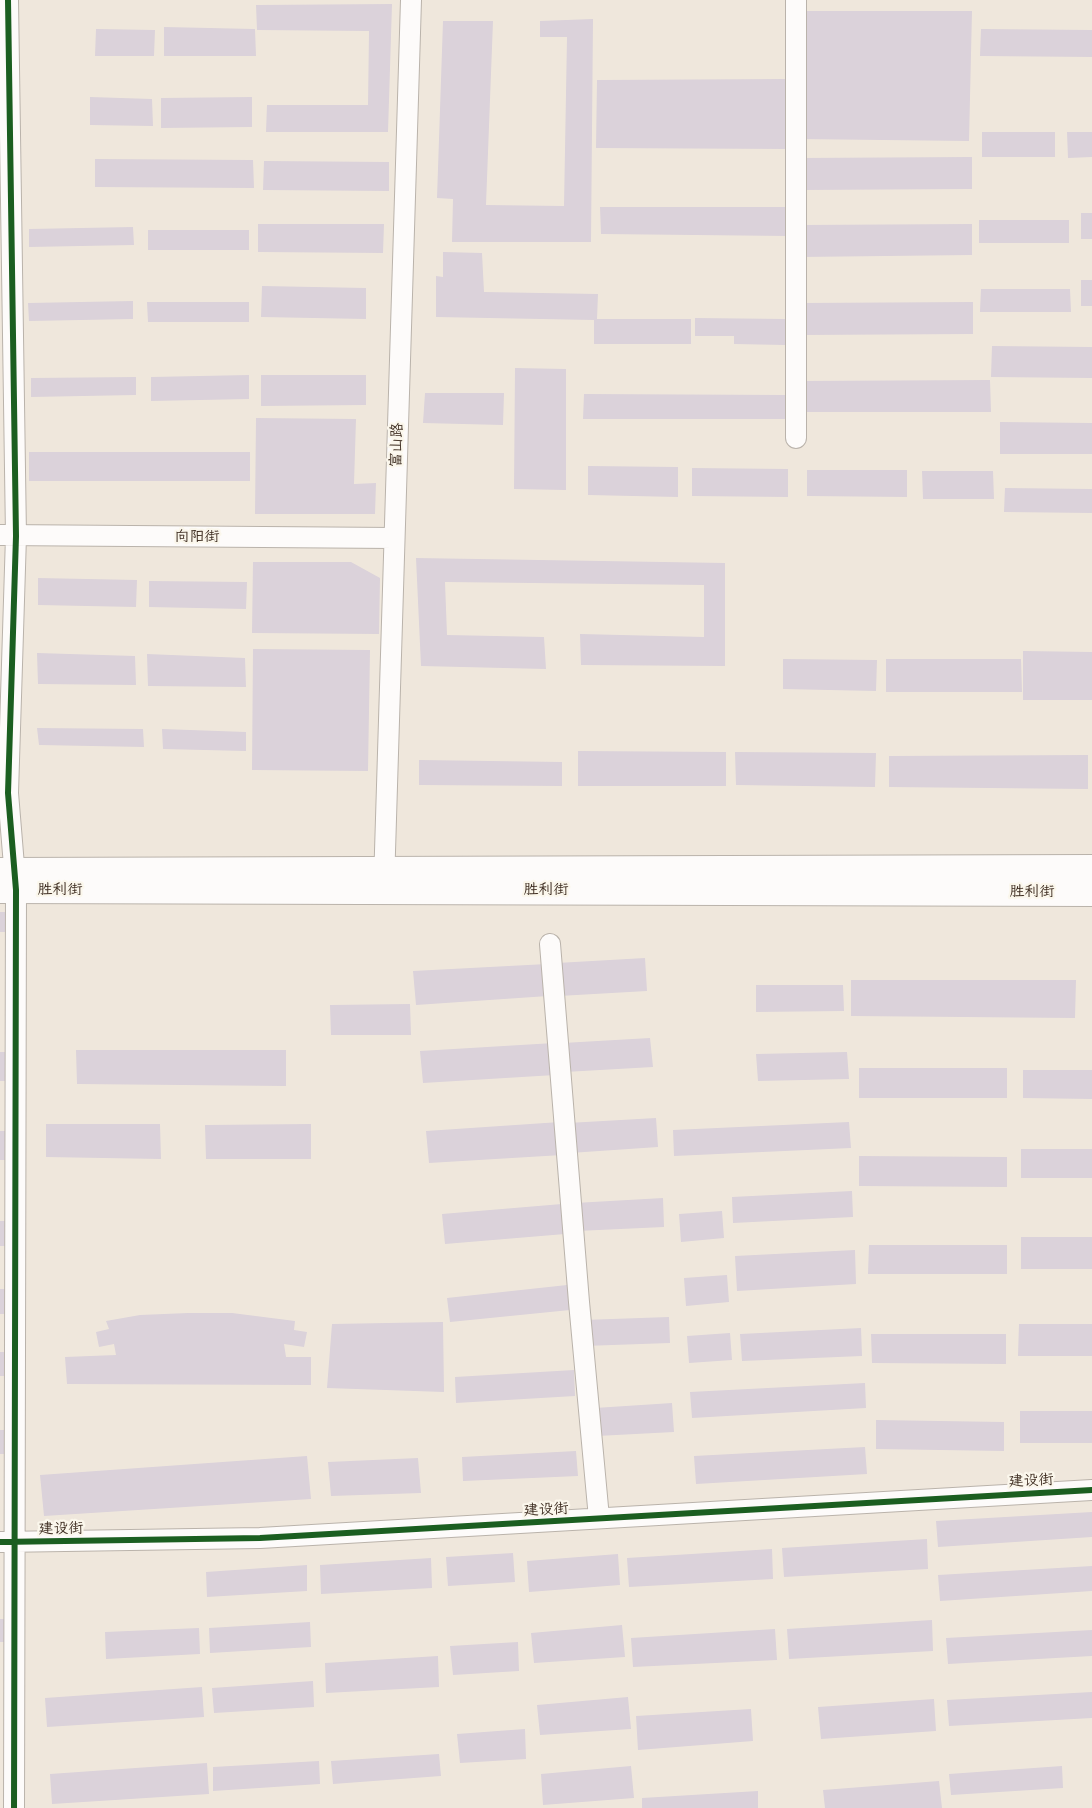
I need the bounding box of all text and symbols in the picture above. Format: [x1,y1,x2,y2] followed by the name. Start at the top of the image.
[387,422,407,468] street label: 富山路
[175,528,219,546] street label: 向阳街
[38,881,82,899] street label: 胜利街
[524,881,568,899] street label: 胜利街
[1010,883,1054,901] street label: 胜利街
[1008,1471,1054,1491] street label: 建设街
[523,1500,569,1520] street label: 建设街
[38,1520,84,1538] street label: 建设街

